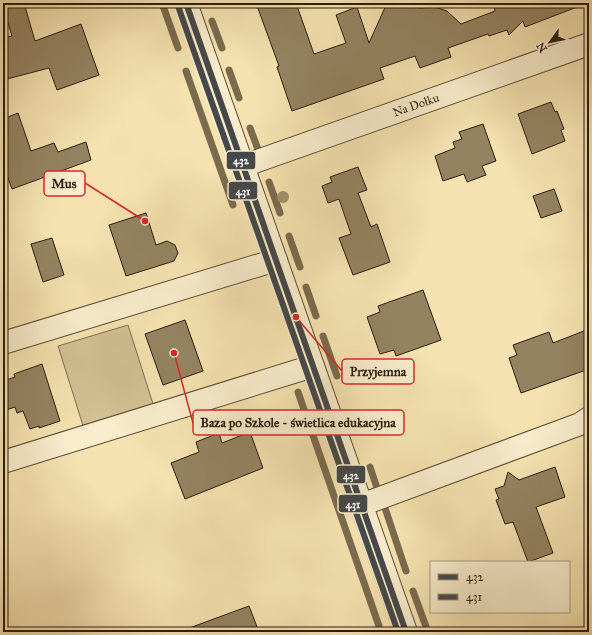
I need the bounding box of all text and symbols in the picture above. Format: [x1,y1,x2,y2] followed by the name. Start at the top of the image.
[530,22,570,62] north arrow
[534,39,550,55] text: N
[391,90,442,119] street label: Na Dołku
[226,151,256,170] line badge: 432
[233,154,250,168] text: 432
[44,171,85,196] callout: Mus
[52,176,77,192] text: Mus
[228,181,258,200] line badge: 431
[236,185,251,199] text: 431
[342,359,414,384] callout: Przyjemna
[350,364,407,380] text: Przyjemna
[193,410,404,435] callout: Baza po Szkole - świetlica edukacyjna
[200,415,396,431] text: Baza po Szkole - świetlica edukacyjna
[336,465,366,484] line badge: 432
[343,469,360,483] text: 432
[338,494,368,513] line badge: 431
[346,498,361,512] text: 431
[430,561,570,613] legend
[466,570,483,584] text: 432
[466,590,482,604] text: 431

